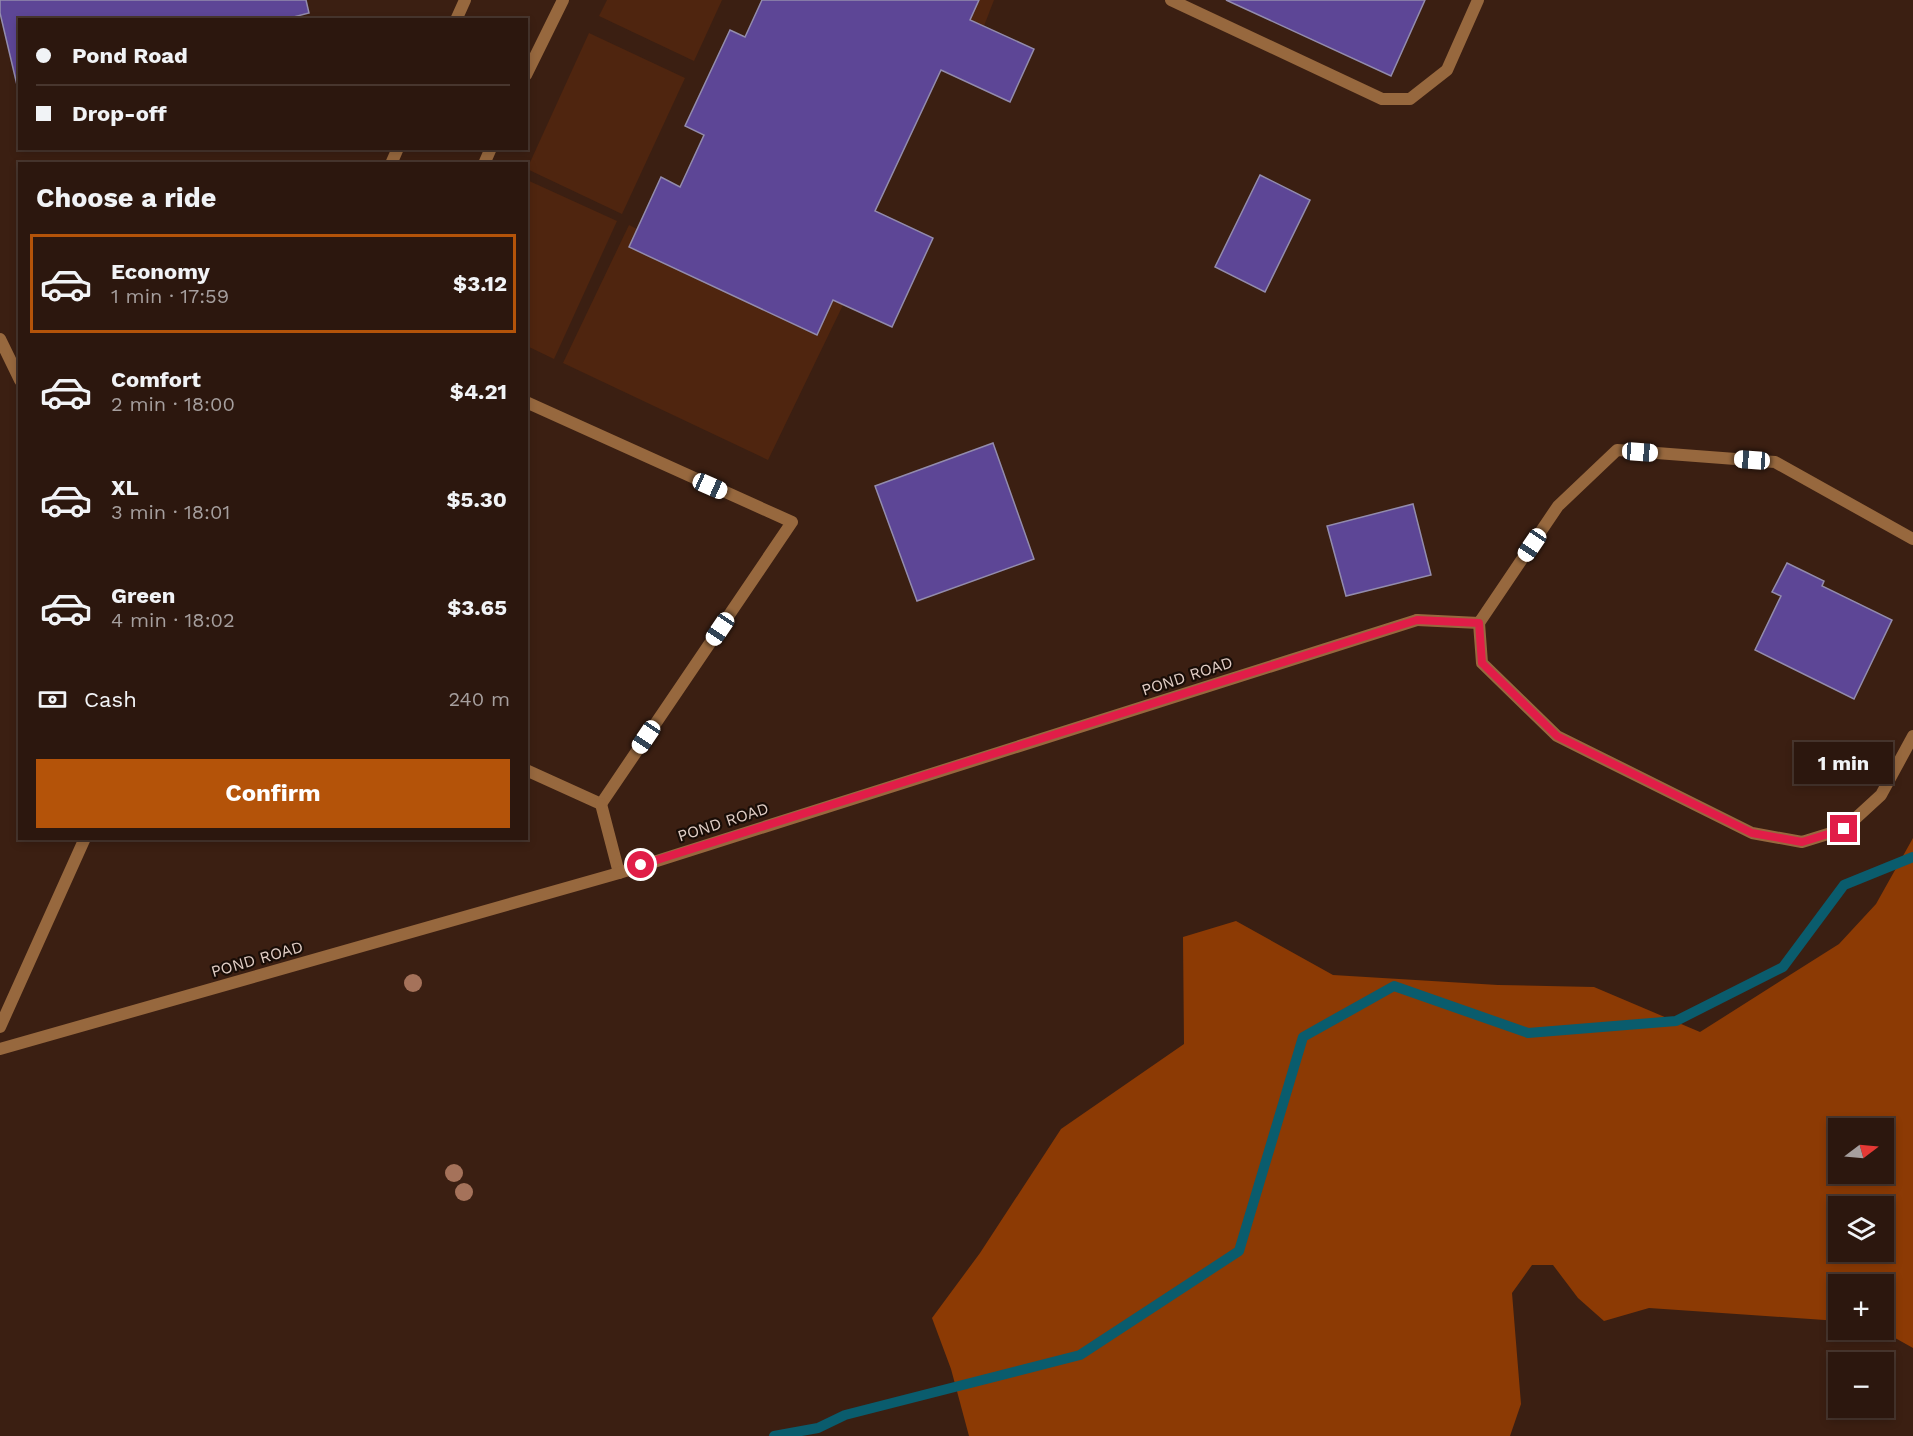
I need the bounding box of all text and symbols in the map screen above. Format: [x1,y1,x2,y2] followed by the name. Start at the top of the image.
[72,43,188,68] text: Pond Road
[72,101,167,126] text: Drop-off
[36,182,216,214] text: Choose a ride
[39,257,93,311] icon: car
[111,259,210,284] text: Economy
[453,271,507,296] text: $3.12
[111,284,229,308] text: 1 min · 17:59
[39,365,93,419] icon: car
[111,367,201,392] text: Comfort
[450,379,507,404] text: $4.21
[111,392,235,416] text: 2 min · 18:00
[1621,442,1659,462] car
[1733,450,1771,470] car
[690,470,730,502] car
[39,473,93,527] icon: car
[111,475,139,500] text: XL
[446,487,507,512] text: $5.30
[111,500,230,524] text: 3 min · 18:01
[1514,525,1550,565] car
[39,581,93,635] icon: car
[111,583,175,608] text: Green
[447,595,507,620] text: $3.65
[111,608,235,632] text: 4 min · 18:02
[702,609,738,649] car
[1139,652,1235,700] street label: POND ROAD
[36,683,69,716] icon: cash
[84,687,137,712] text: Cash
[448,687,510,711] text: 240 m
[628,717,664,757] car
[1794,742,1894,784] callout: 1 min
[1818,751,1869,775] text: 1 min
[36,759,510,828] button: Confirm
[675,798,771,846] street label: POND ROAD
[1830,815,1857,842] route end
[627,851,654,878] route start
[209,937,305,981] street label: POND ROAD
[1828,1118,1894,1184] north arrow
[1828,1118,1894,1418] map controls
[1828,1196,1894,1262] button: layers
[1828,1274,1894,1340] button: +
[1828,1352,1894,1418] button: −

